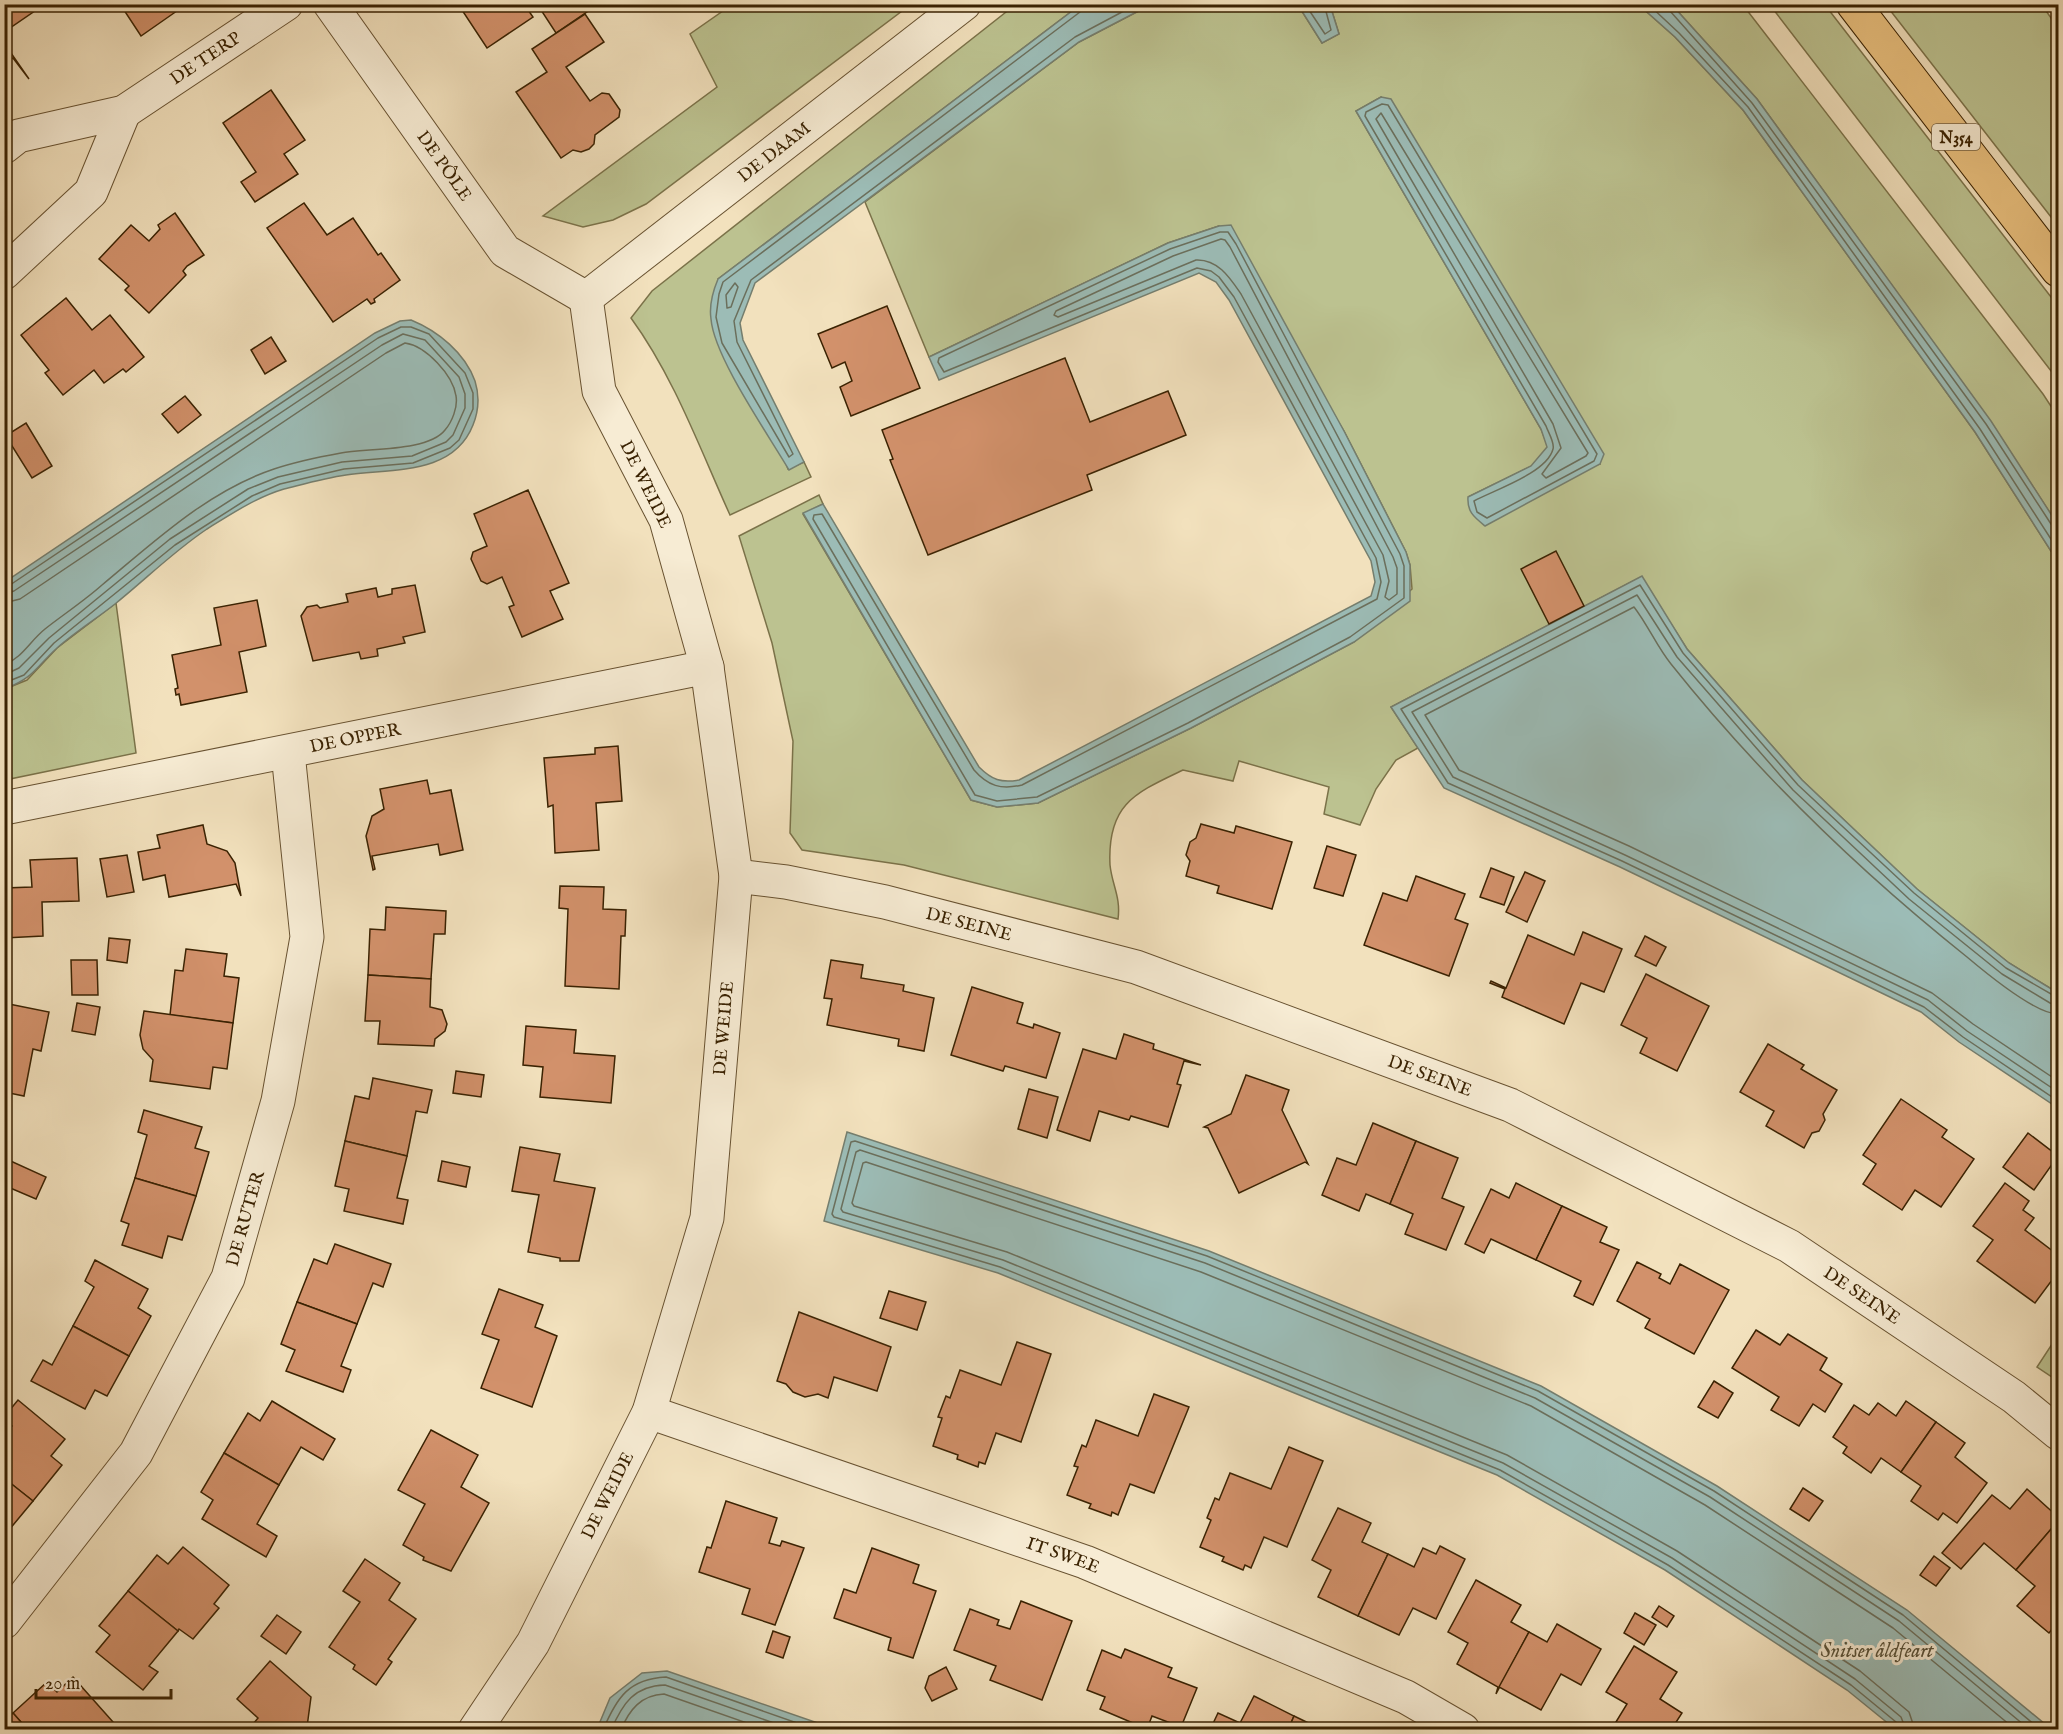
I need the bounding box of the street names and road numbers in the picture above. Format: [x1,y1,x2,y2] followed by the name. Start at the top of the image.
[166,27,246,91] street label: DE TERP
[734,118,816,189] street label: DE DAAM
[1932,124,1980,150] road number: N354
[410,127,476,206] street label: DE PÔLE
[614,437,676,532] street label: DE WEIDE
[308,718,404,759] street label: DE OPPER
[923,903,1014,947] street label: DE SEINE
[709,980,740,1077] street label: DE WEIDE
[1384,1051,1475,1103] street label: DE SEINE
[222,1167,271,1269] street label: DE RUTER
[1818,1262,1904,1330] street label: DE SEINE
[577,1448,640,1543] street label: DE WEIDE
[1023,1533,1103,1580] street label: IT SWEE

